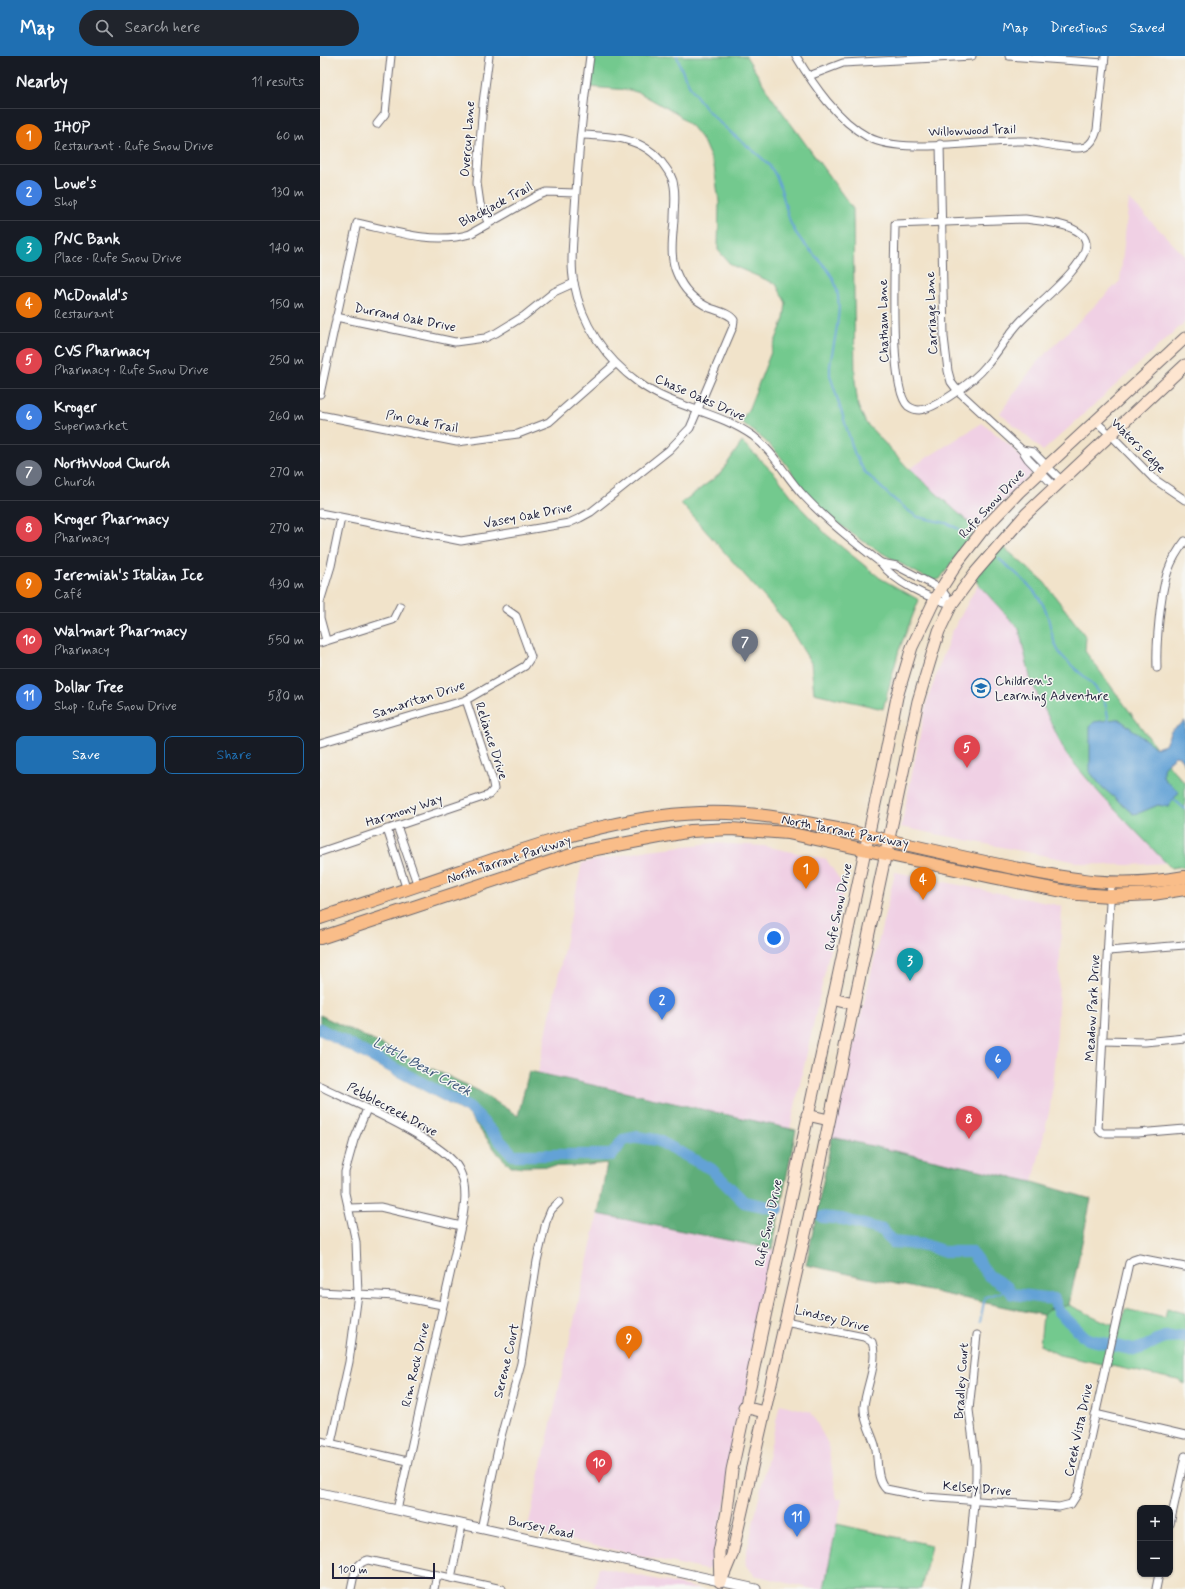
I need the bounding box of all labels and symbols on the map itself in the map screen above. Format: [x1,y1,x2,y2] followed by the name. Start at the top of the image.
[457,100,479,178] street label: Overcup Lane
[928,121,1016,141] street label: Willowwood Trail
[456,179,536,231] street label: Blackjack Trail
[922,271,942,355] street label: Carriage Lane
[875,279,893,363] street label: Chatham Lane
[353,300,457,336] street label: Durrand Oak Drive
[652,370,748,426] street label: Chase Oaks Drive
[384,407,460,437] street label: Pin Oak Trail
[1106,415,1169,478] street label: Waters Edge
[955,466,1029,542] street label: Rufe Snow Drive
[482,499,574,533] street label: Vasey Oak Drive
[732,629,758,662] pin: 7
[995,673,1109,707] place label: Children's Learning Adventure
[371,677,468,723] street label: Samaritan Drive
[970,677,992,699] school or university icon: Children's Learning Adventure
[470,700,512,782] street label: Reliance Drive
[954,735,980,768] pin: 5
[363,791,445,831] street label: Harmony Way
[780,811,910,853] street label: North Tarrant Parkway
[445,832,573,888] street label: North Tarrant Parkway
[793,856,819,889] pin: 1
[821,862,857,952] street label: Rufe Snow Drive
[910,867,936,900] pin: 4
[764,928,784,948] your location
[897,948,923,981] pin: 3
[1082,954,1104,1062] street label: Meadow Park Drive
[649,987,675,1020] pin: 2
[370,1033,474,1101] water label: Little Bear Creek
[985,1046,1011,1079] pin: 6
[344,1079,440,1141] street label: Pebblecreek Drive
[956,1106,982,1139] pin: 8
[751,1178,787,1268] street label: Rufe Snow Drive
[793,1302,871,1337] street label: Lindsey Drive
[398,1321,434,1409] street label: Rim Rock Drive
[490,1322,524,1400] street label: Serene Court
[616,1326,642,1359] pin: 9
[951,1342,973,1420] street label: Bradley Court
[1061,1382,1097,1478] street label: Creek Vista Drive
[586,1450,612,1483] pin: 10
[942,1478,1012,1500] street label: Kelsey Drive
[784,1504,810,1537] pin: 11
[507,1513,575,1543] street label: Bursey Road
[332,1561,435,1580] scale bar

